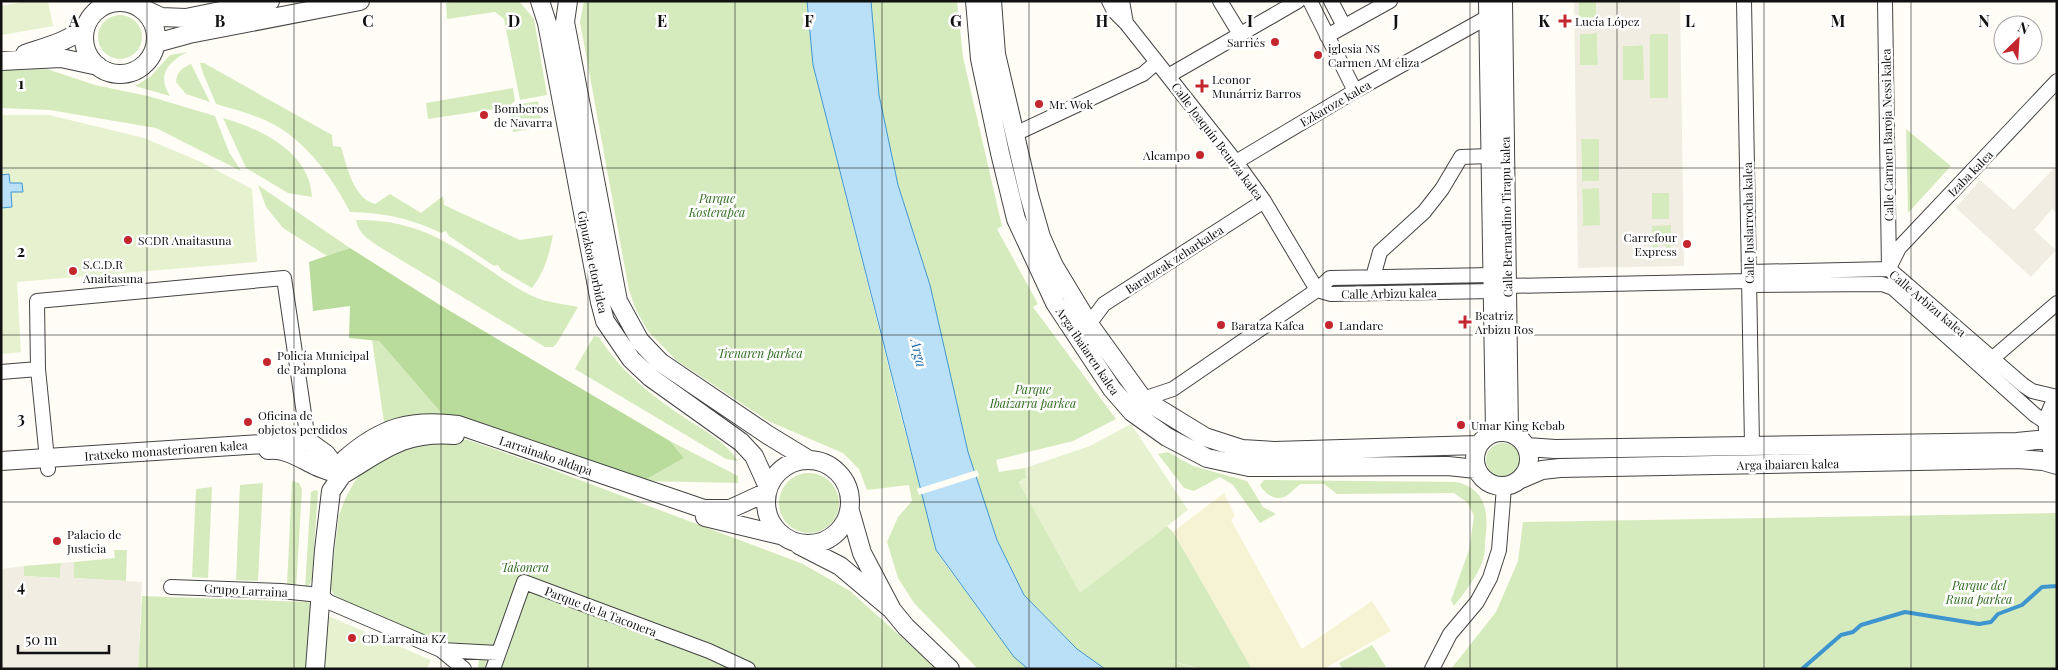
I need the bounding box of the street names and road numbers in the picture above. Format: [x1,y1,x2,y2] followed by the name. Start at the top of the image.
[1877,49,1897,221] street label: Calle Carmen Baroja Nessi kalea
[1297,76,1373,130] street label: Ezkaroze kalea
[1168,79,1268,203] street label: Calle Joaquín Beunza kalea
[1497,136,1515,298] street label: Calle Bernardino Tirapu kalea
[1944,146,1996,200] street label: Izaba kalea
[1739,162,1757,284] street label: Calle Juslarrocha kalea
[574,209,612,315] street label: Gipuzkoa etorbidea
[1122,221,1226,297] street label: Baratzeak zeharkalea
[1886,266,1970,340] street label: Calle Arbizu kalea
[1341,284,1437,302] street label: Calle Arbizu kalea
[1052,303,1123,398] street label: Arga ibaiaren kalea
[497,432,595,478] street label: Larrainako aldapa
[84,436,248,464] street label: Iratxeko monasterioaren kalea
[1736,455,1839,473] street label: Arga ibaiaren kalea
[204,580,288,600] street label: Grupo Larraina
[543,582,659,640] street label: Parque de la Taconera

